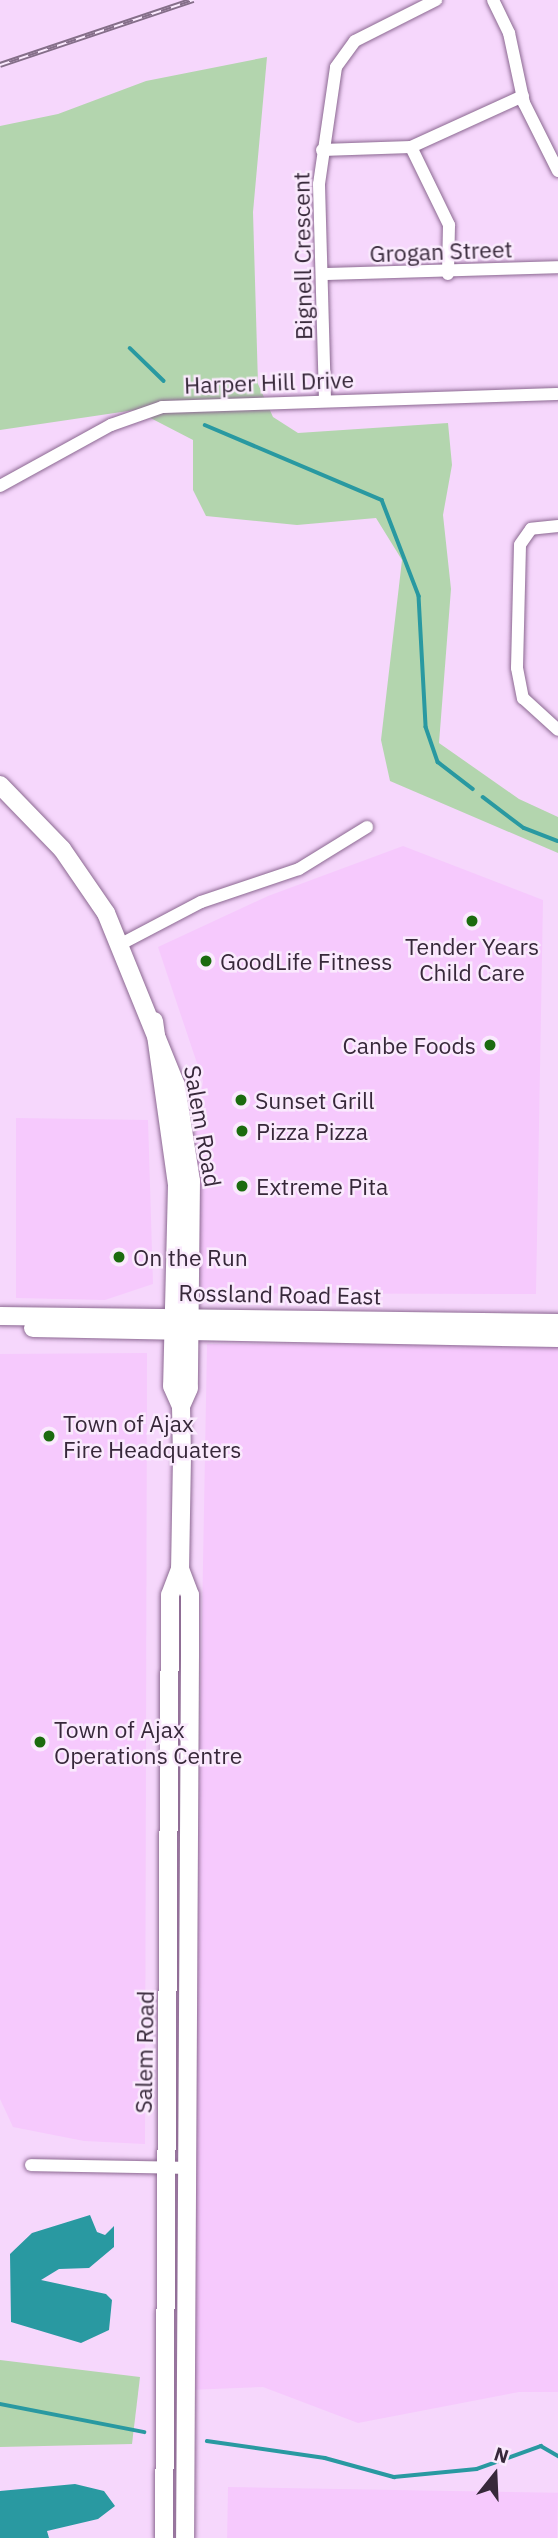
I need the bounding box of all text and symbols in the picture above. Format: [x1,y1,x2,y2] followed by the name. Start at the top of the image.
[287,172,317,340] street label: Bignell Crescent
[369,235,513,267] street label: Grogan Street
[184,365,354,399] street label: Harper Hill Drive
[464,913,480,929] marker: Tender Years Child Care
[405,932,539,986] place label: Tender Years Child Care
[220,947,392,975] place label: GoodLife Fitness
[198,953,214,969] marker: GoodLife Fitness
[342,1031,476,1059] place label: Canbe Foods
[482,1037,498,1053] marker: Canbe Foods
[179,1063,227,1189] street label: Salem Road
[255,1086,374,1114] place label: Sunset Grill
[233,1092,249,1108] marker: Sunset Grill
[256,1117,368,1145] place label: Pizza Pizza
[234,1123,250,1139] marker: Pizza Pizza
[256,1172,388,1200] place label: Extreme Pita
[234,1178,250,1194] marker: Extreme Pita
[133,1243,248,1271] place label: On the Run
[111,1249,127,1265] marker: On the Run
[178,1278,382,1310] street label: Rossland Road East
[63,1409,241,1463] place label: Town of Ajax Fire Headquaters
[41,1428,57,1444] marker: Town of Ajax Fire Headquaters
[54,1715,242,1769] place label: Town of Ajax Operations Centre
[32,1734,48,1750] marker: Town of Ajax Operations Centre
[129,1990,159,2114] street label: Salem Road
[460,2440,530,2510] north arrow
[491,2441,512,2469] text: N

